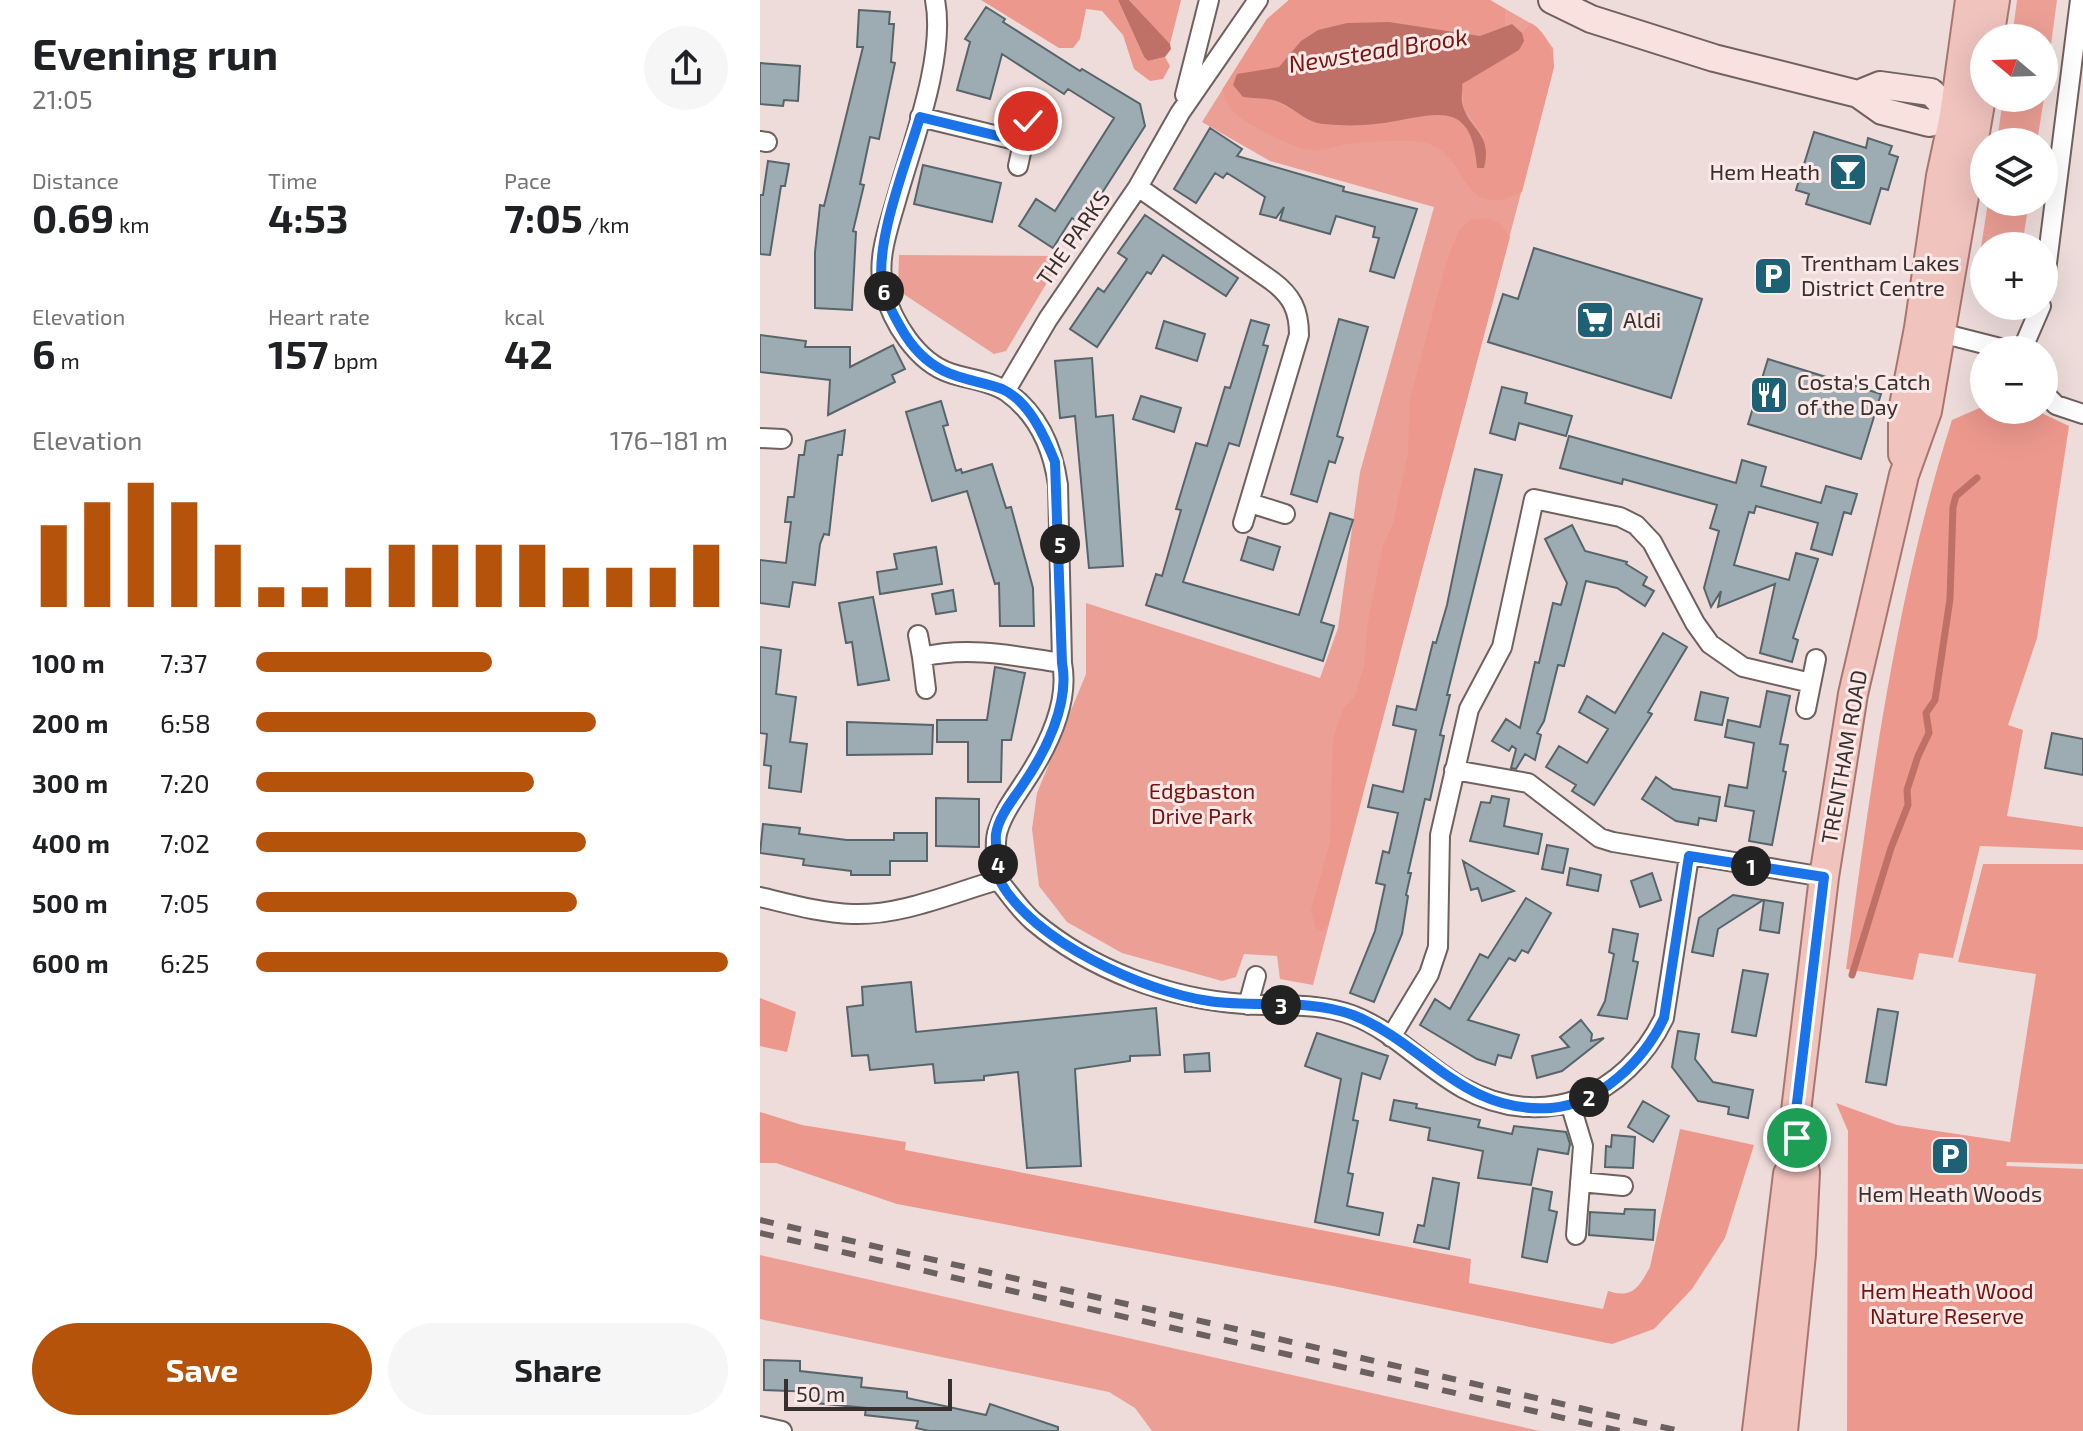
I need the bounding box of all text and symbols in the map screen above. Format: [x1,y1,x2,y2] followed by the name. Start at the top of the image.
[1286,21,1469,78] water label: Newstead Brook
[1970,24,2058,112] north arrow
[1970,24,2058,424] map controls
[32,26,278,79] text: Evening run
[644,26,728,110] button: share
[32,83,93,114] text: 21:05
[994,87,1062,155] pin
[1006,99,1050,143] icon: check
[1970,128,2058,216] button: layers
[1827,151,1869,193] bar icon: Hem Heath
[1710,158,1820,184] place label: Hem Heath
[32,167,119,193] text: Distance
[268,167,317,193] text: Time
[504,167,551,193] text: Pace
[1030,185,1114,290] street label: THE PARKS
[32,193,114,241] text: 0.69
[268,193,349,241] text: 4:53
[504,193,583,241] text: 7:05
[114,211,150,237] text: km
[583,211,630,237] text: /km
[1970,232,2058,320] button: +
[1801,249,1960,300] place label: Trentham Lakes District Centre
[1752,255,1794,297] parking icon: Trentham Lakes District Centre
[864,271,904,311] pin: 6
[878,278,890,304] text: 6
[1574,299,1616,341] supermarket icon: Aldi
[32,303,125,329] text: Elevation
[268,303,370,329] text: Heart rate
[504,303,544,329] text: kcal
[1623,306,1661,332] place label: Aldi
[32,329,56,377] text: 6
[268,329,328,377] text: 157
[504,329,553,377] text: 42
[1970,336,2058,424] button: −
[56,347,80,373] text: m
[328,347,378,373] text: bpm
[1797,368,1931,419] place label: Costa's Catch of the Day
[1748,374,1790,416] restaurant icon: Costa's Catch of the Day
[32,424,142,455] text: Elevation
[610,424,728,455] text: 176–181 m
[1040,524,1080,564] pin: 5
[1054,531,1066,557] text: 5
[32,647,105,678] text: 100 m
[160,647,207,678] text: 7:37
[1815,668,1871,846] street label: TRENTHAM ROAD
[32,707,108,738] text: 200 m
[160,707,211,738] text: 6:58
[32,767,108,798] text: 300 m
[160,767,210,798] text: 7:20
[1149,777,1255,828] park label: Edgbaston Drive Park
[32,827,110,858] text: 400 m
[160,827,210,858] text: 7:02
[978,844,1018,884] pin: 4
[1731,846,1771,886] pin: 1
[991,851,1005,877] text: 4
[1746,853,1756,879] text: 1
[32,887,108,918] text: 500 m
[160,887,209,918] text: 7:05
[32,947,109,978] text: 600 m
[160,947,210,978] text: 6:25
[1261,985,1301,1025] pin: 3
[1275,992,1287,1018] text: 3
[1569,1077,1609,1117] pin: 2
[1583,1084,1595,1110] text: 2
[1763,1104,1831,1172] pin
[1775,1116,1819,1160] icon: arrive
[1929,1135,1971,1177] parking icon: Hem Heath Woods
[1858,1180,2042,1206] place label: Hem Heath Woods
[1860,1277,2034,1328] park label: Hem Heath Wood Nature Reserve
[32,1323,372,1415] button: Save
[388,1323,728,1415] button: Share
[784,1375,952,1411] scale bar
[796,1380,845,1406] text: 50 m

